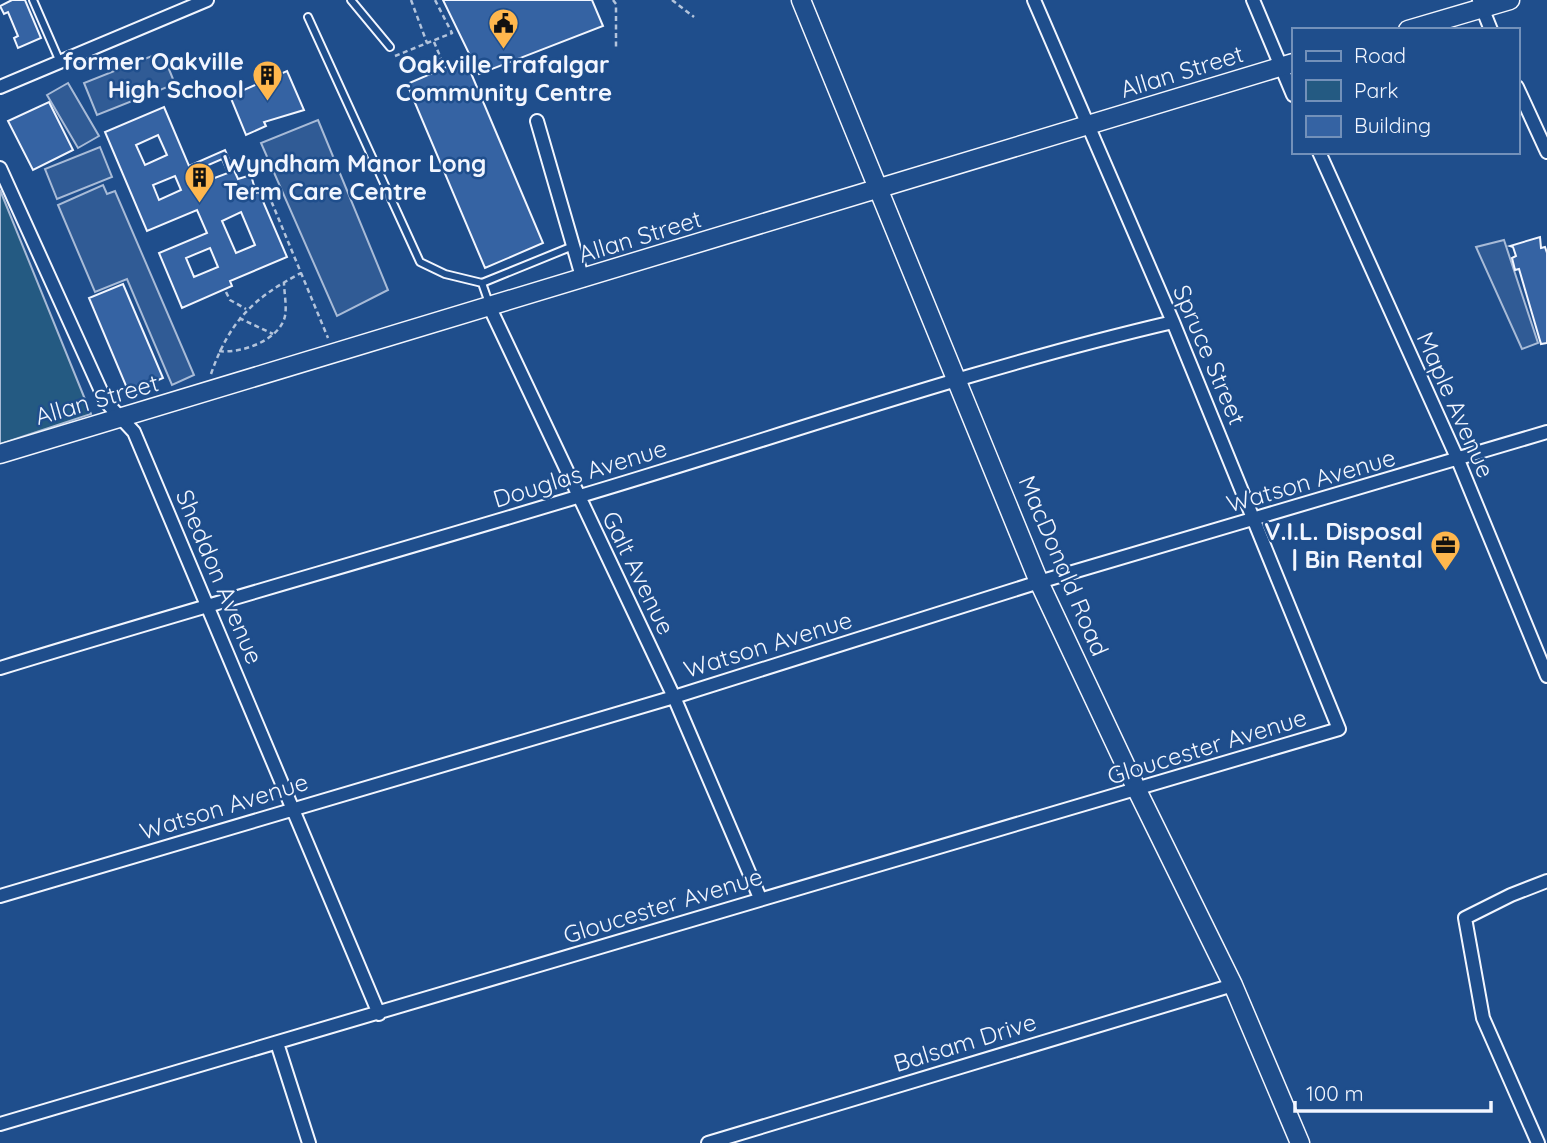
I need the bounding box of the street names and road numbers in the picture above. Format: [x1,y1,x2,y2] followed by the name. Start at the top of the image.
[1117,38,1247,104] street label: Allan Street
[575,203,705,269] street label: Allan Street
[1167,280,1253,429] street label: Spruce Street
[1410,327,1501,482] street label: Maple Avenue
[31,367,162,431] street label: Allan Street
[489,432,670,514] street label: Douglas Avenue
[1223,442,1399,518] street label: Watson Avenue
[1012,471,1115,660] street label: MacDonald Road
[170,485,270,668] street label: Sheddon Avenue
[596,506,682,639] street label: Galt Avenue
[680,604,855,684] street label: Watson Avenue
[1103,701,1310,791] street label: Gloucester Avenue
[136,766,311,846] street label: Watson Avenue
[559,860,766,950] street label: Gloucester Avenue
[890,1006,1040,1078] street label: Balsam Drive

